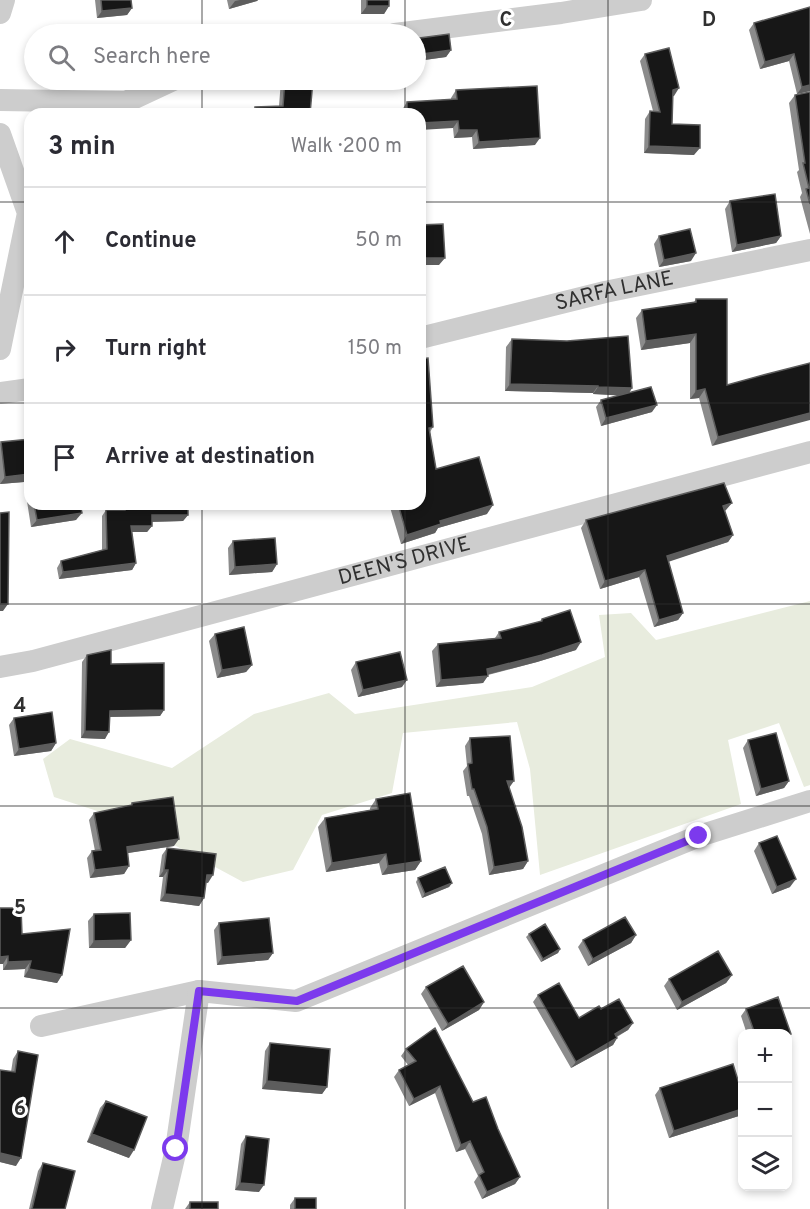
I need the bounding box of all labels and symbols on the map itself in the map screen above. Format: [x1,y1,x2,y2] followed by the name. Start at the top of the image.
[500,8,512,34] text: C
[702,8,716,34] text: D
[552,265,676,317] street label: SARFA LANE
[335,530,473,592] street label: DEEN'S DRIVE
[14,694,26,720] text: 4
[685,822,711,848] route end
[14,896,26,922] text: 5
[14,1097,26,1123] text: 6
[162,1135,188,1161] route start

